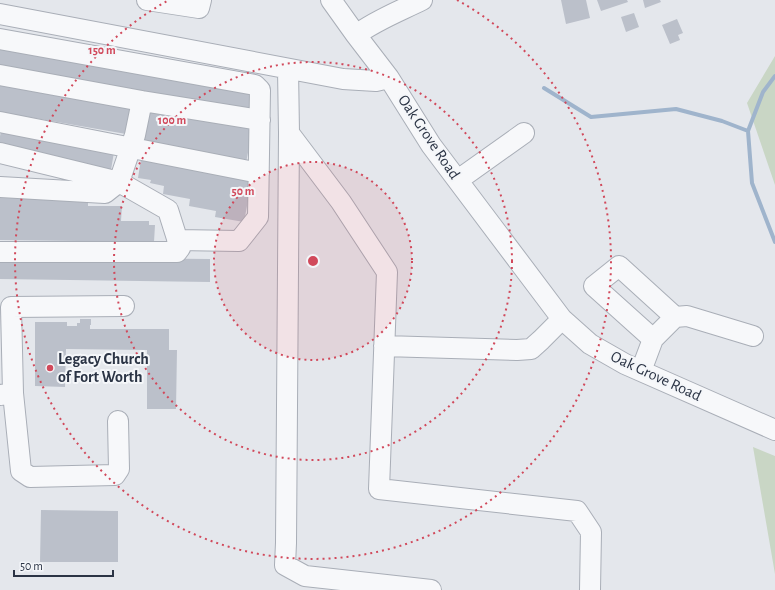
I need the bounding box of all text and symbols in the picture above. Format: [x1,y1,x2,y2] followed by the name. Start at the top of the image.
[88,44,116,56] text: 150 m
[395,92,463,182] street label: Oak Grove Road
[158,114,186,126] text: 100 m
[232,185,255,197] text: 50 m
[306,254,320,268] centre of rings
[608,348,704,404] street label: Oak Grove Road
[58,351,149,385] place label: Legacy Church of Fort Worth
[45,363,55,373] marker: Legacy Church of Fort Worth
[14,552,113,578] scale bar
[20,560,43,572] text: 50 m

